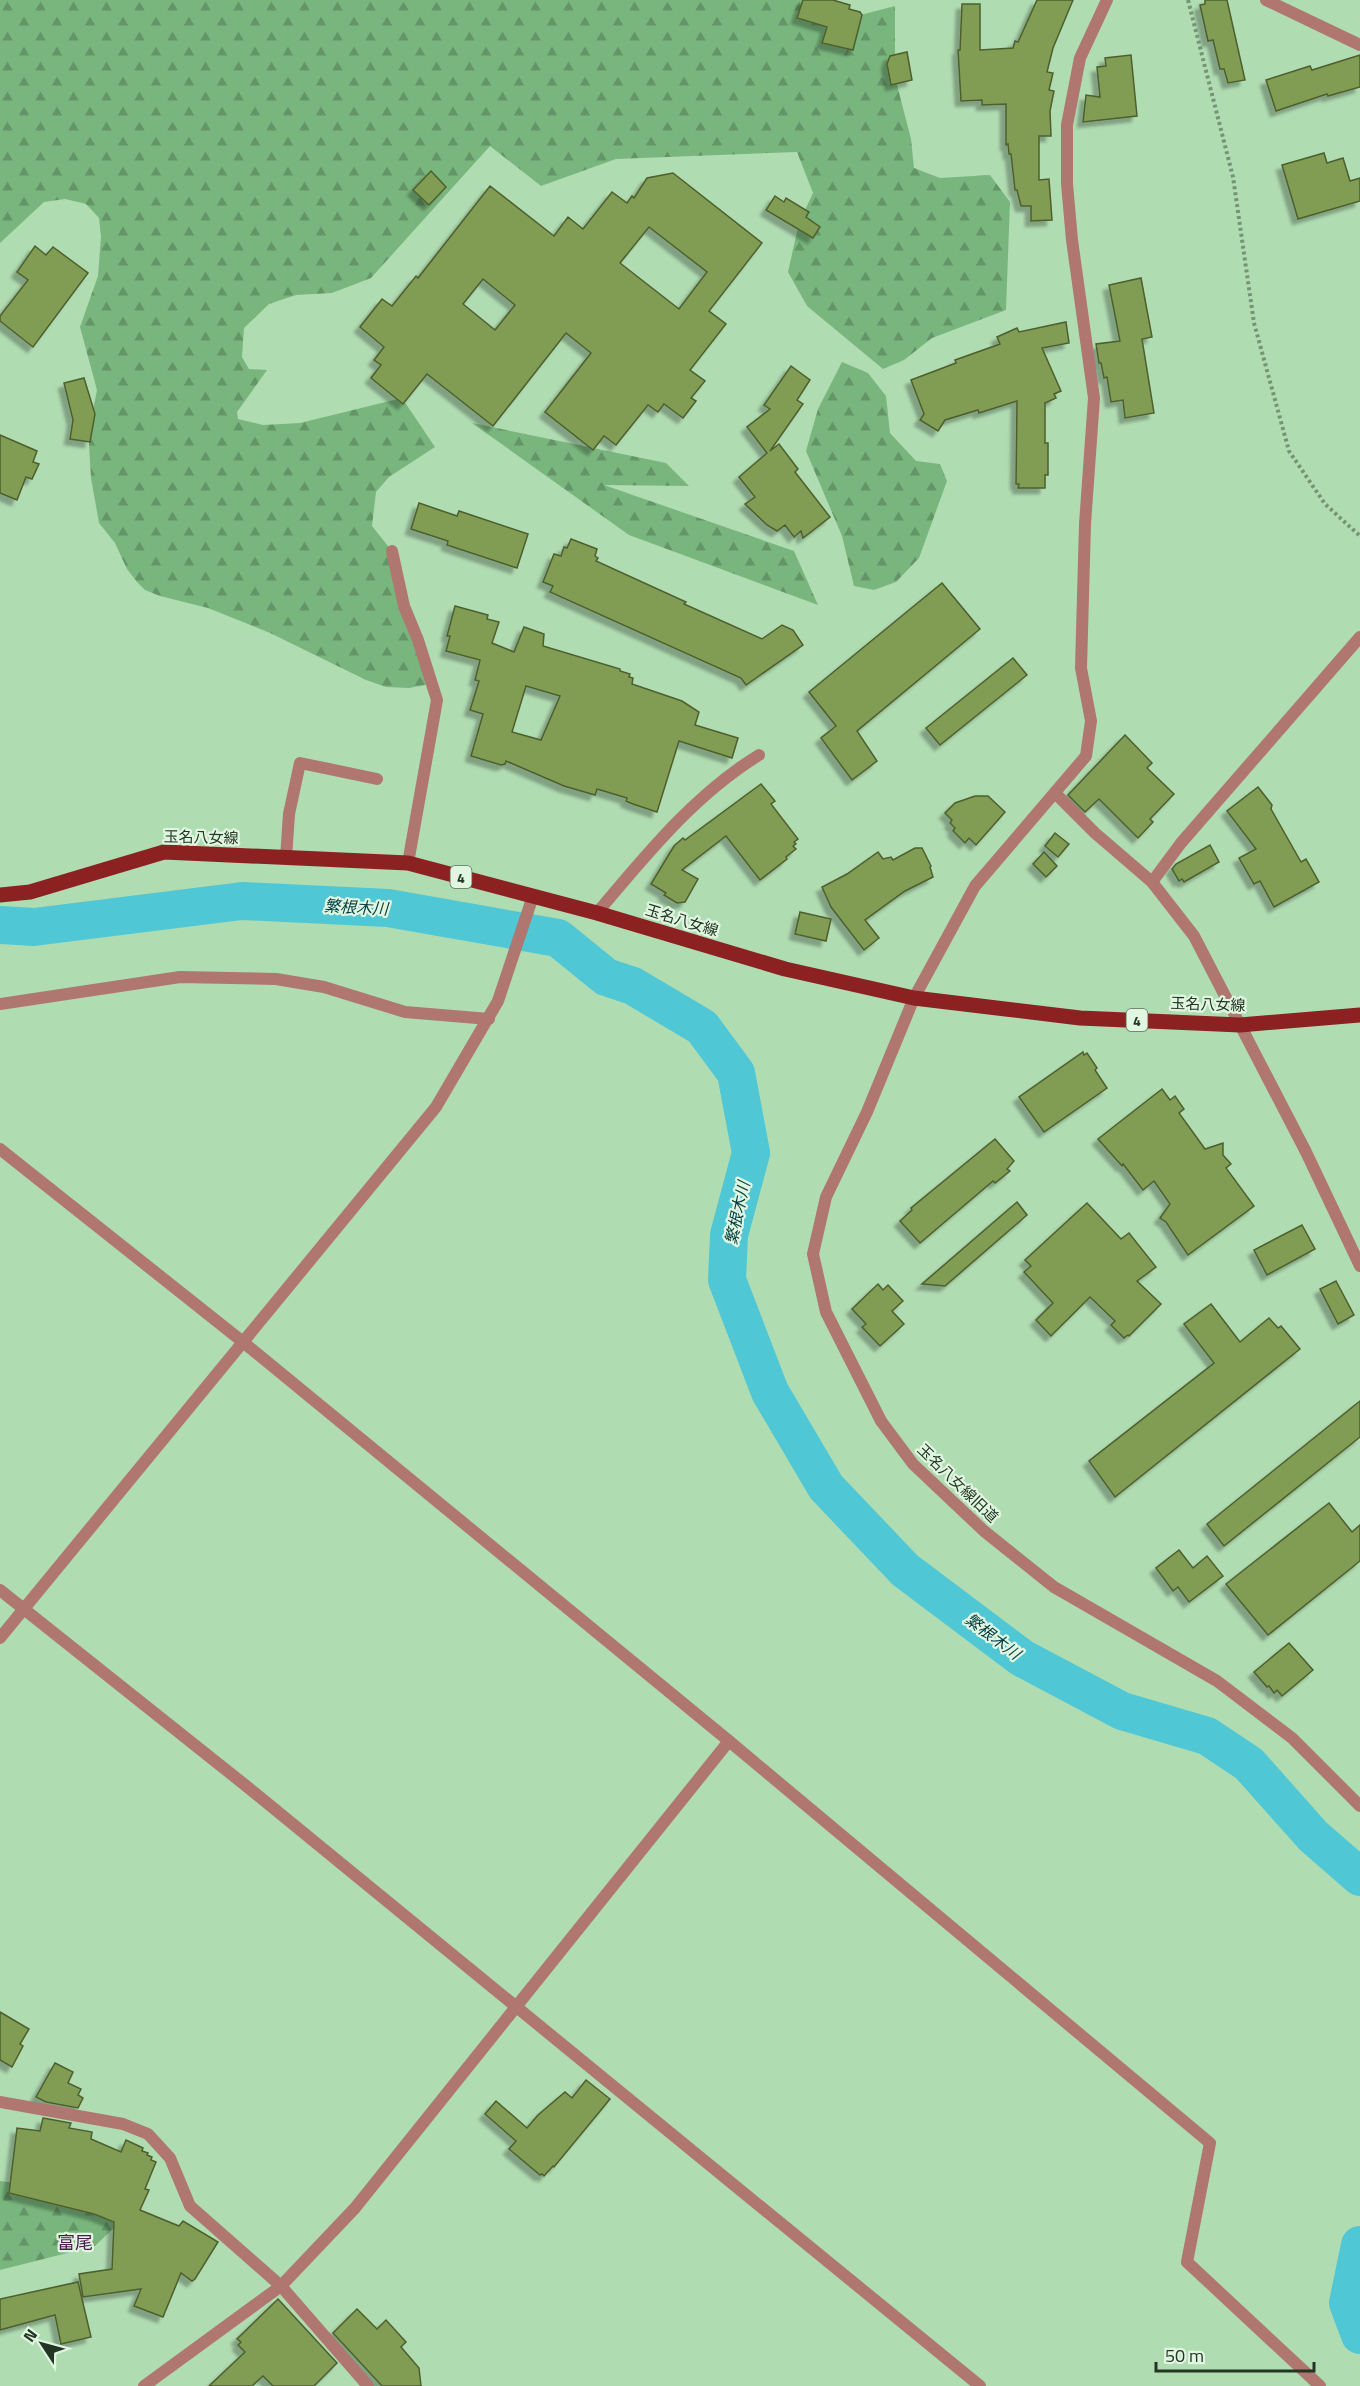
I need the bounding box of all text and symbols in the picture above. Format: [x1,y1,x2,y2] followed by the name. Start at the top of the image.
[163,825,239,849] street label: 玉名八女線
[450,866,472,888] road number: 4
[323,893,391,921] water label: 繁根木川
[643,898,721,942] street label: 玉名八女線
[1170,991,1246,1017] street label: 玉名八女線
[1126,1009,1148,1031] road number: 4
[719,1177,756,1247] water label: 繁根木川
[912,1438,1004,1528] street label: 玉名八女線旧道
[960,1607,1027,1666] water label: 繁根木川
[57,2229,93,2256] district label: 富尾
[12,2314,72,2374] north arrow
[17,2324,43,2347] text: N
[1156,2335,1314,2373] scale bar
[1165,2342,1204,2369] text: 50 m

